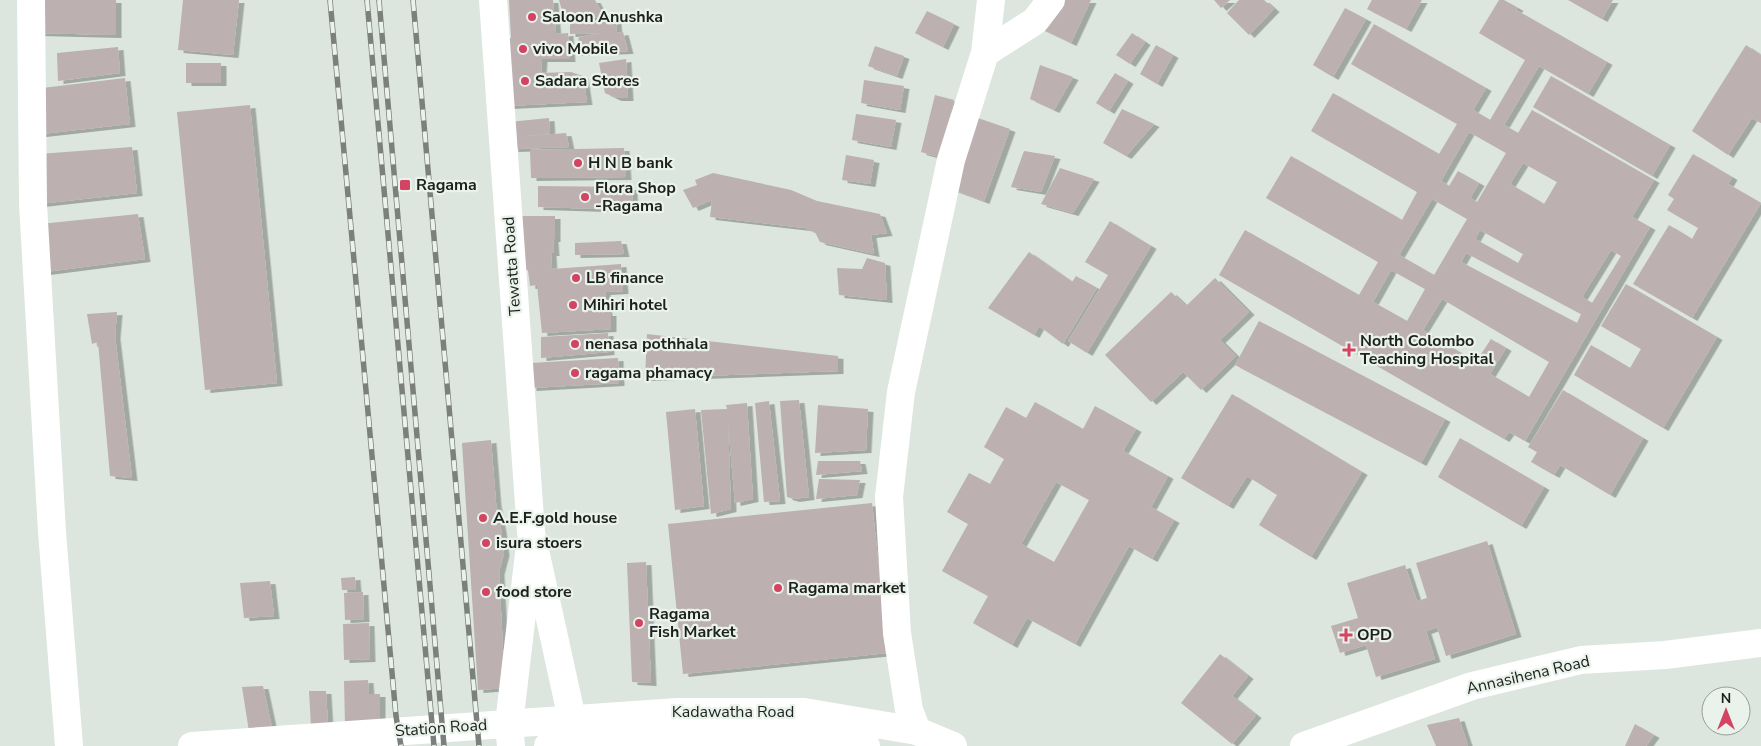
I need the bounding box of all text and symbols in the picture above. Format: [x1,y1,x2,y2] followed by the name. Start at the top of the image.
[542,6,663,28] place label: Saloon Anushka
[526,11,538,23] marker: Saloon Anushka
[532,38,618,60] place label: vivo Mobile
[517,43,529,55] marker: vivo Mobile
[535,70,640,92] place label: Sadara Stores
[519,75,531,87] marker: Sadara Stores
[588,152,673,174] place label: H N B bank
[572,157,584,169] marker: H N B bank
[416,174,477,196] place label: Ragama
[595,177,676,217] place label: Flora Shop -Ragama
[398,178,412,192] marker: Ragama
[579,191,591,203] marker: Flora Shop -Ragama
[498,216,526,316] street label: Tewatta Road
[586,267,664,289] place label: LB finance
[570,272,582,284] marker: LB finance
[583,294,667,316] place label: Mihiri hotel
[567,299,579,311] marker: Mihiri hotel
[1360,330,1494,370] place label: North Colombo Teaching Hospital
[585,333,708,355] place label: nenasa pothhala
[569,338,581,350] marker: nenasa pothhala
[1342,343,1356,357] marker: North Colombo Teaching Hospital
[585,362,713,384] place label: ragama phamacy
[569,367,581,379] marker: ragama phamacy
[493,507,618,529] place label: A.E.F.gold house
[477,512,489,524] marker: A.E.F.gold house
[496,532,582,554] place label: isura stoers
[480,537,492,549] marker: isura stoers
[788,577,906,599] place label: Ragama market
[496,581,572,603] place label: food store
[772,582,784,594] marker: Ragama market
[480,586,492,598] marker: food store
[649,603,737,643] place label: Ragama Fish Market
[633,617,645,629] marker: Ragama Fish Market
[1357,624,1392,646] place label: OPD
[1339,628,1353,642] marker: OPD
[1464,650,1592,700] street label: Annasihena Road
[1701,686,1751,736] north arrow
[1721,689,1731,708] text: N
[672,701,794,723] street label: Kadawatha Road
[394,714,488,742] street label: Station Road

